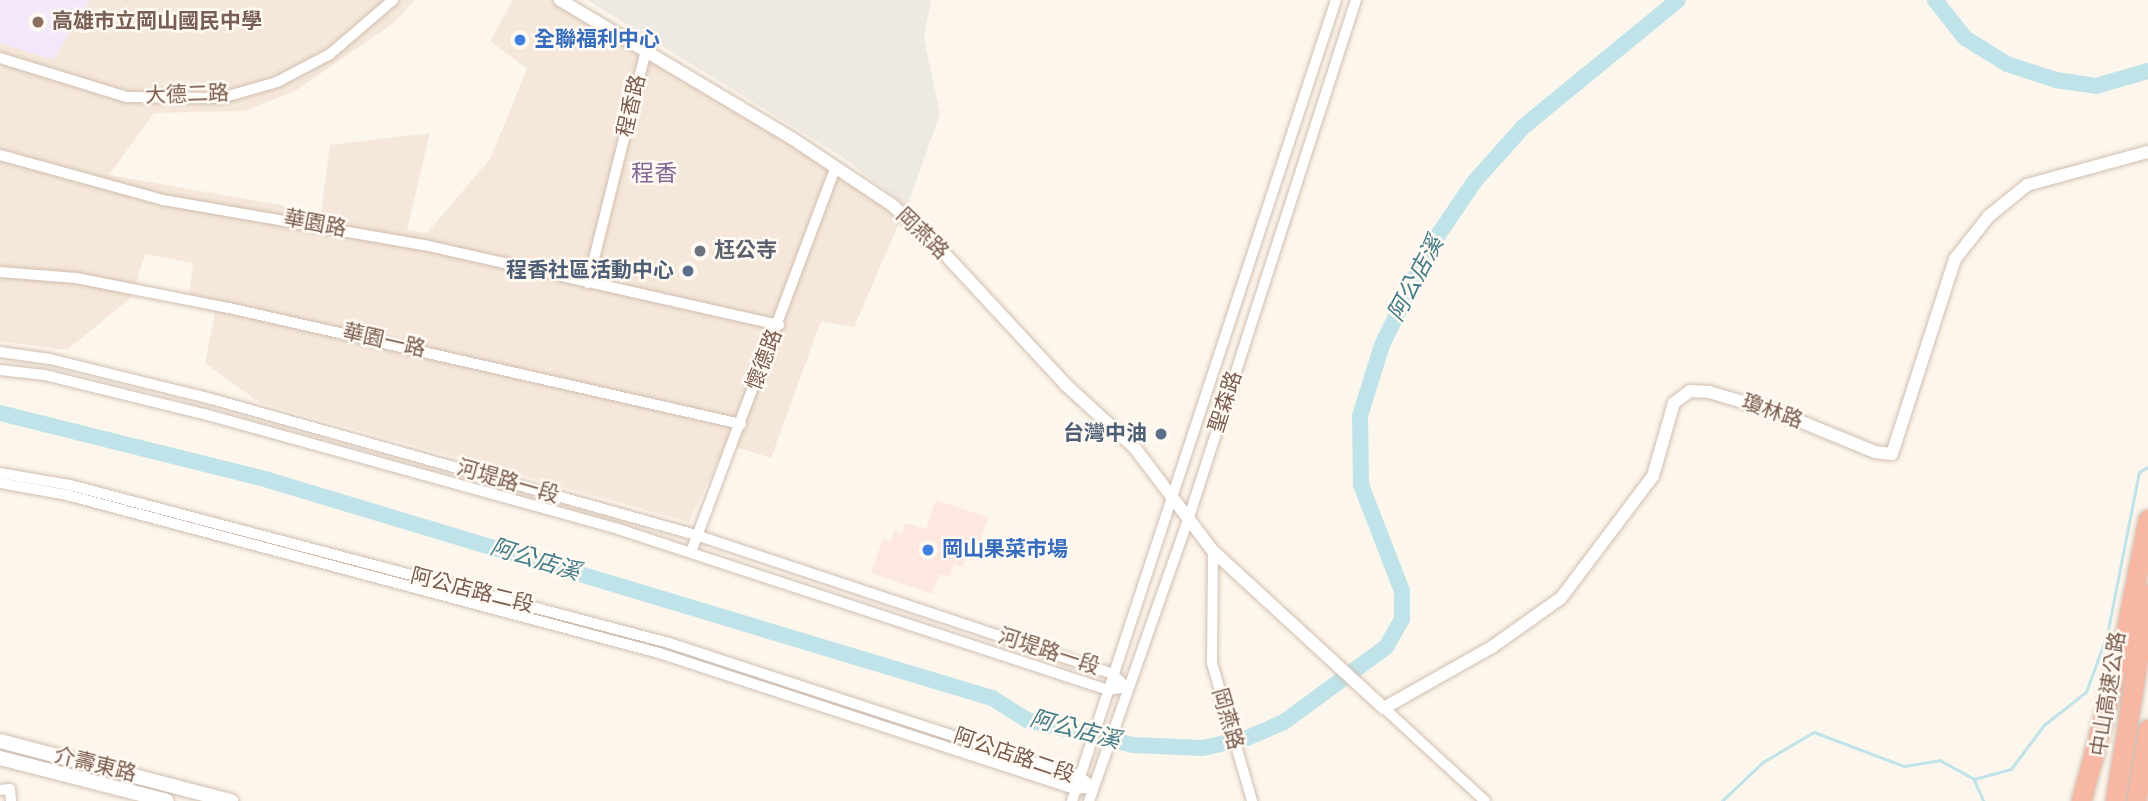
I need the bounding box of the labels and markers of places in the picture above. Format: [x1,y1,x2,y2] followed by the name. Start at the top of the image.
[52,9,262,35] place label: 高雄市立岡山國民中學
[30,14,46,30] marker: 高雄市立岡山國民中學
[534,27,660,53] place label: 全聯福利中心
[512,32,528,48] marker: 全聯福利中心
[714,238,777,264] place label: 尪公寺
[692,243,708,259] marker: 尪公寺
[506,258,674,284] place label: 程香社區活動中心
[680,263,696,279] marker: 程香社區活動中心
[1063,421,1147,447] place label: 台灣中油
[1153,426,1169,442] marker: 台灣中油
[942,537,1068,563] place label: 岡山果菜市場
[920,542,936,558] marker: 岡山果菜市場

